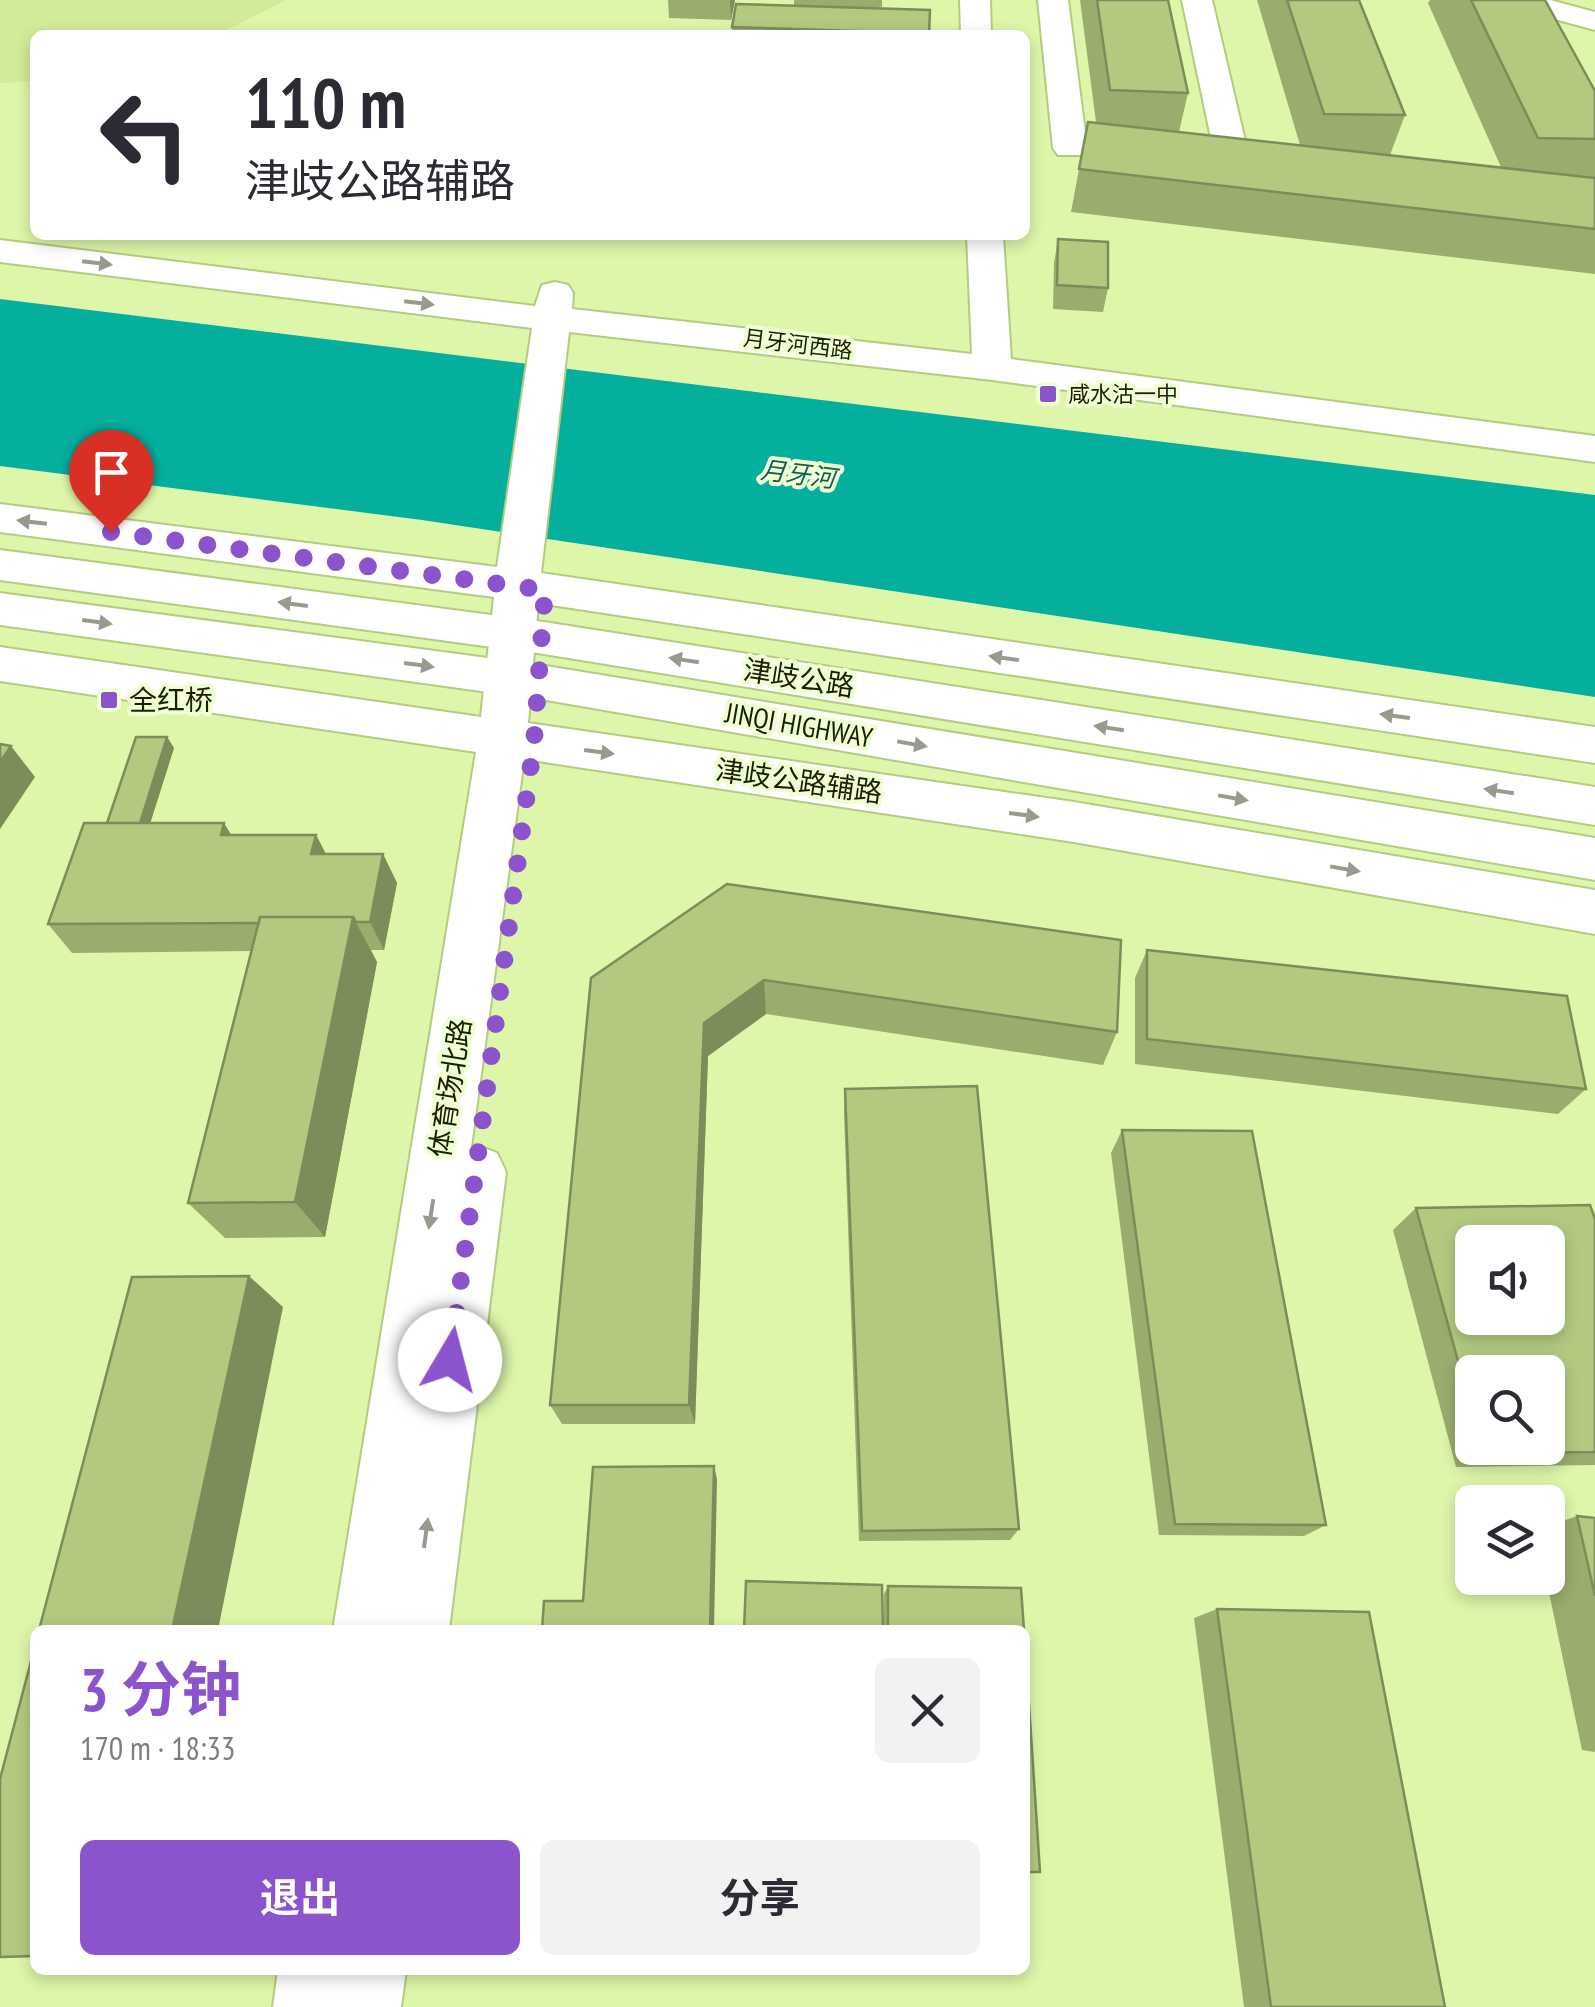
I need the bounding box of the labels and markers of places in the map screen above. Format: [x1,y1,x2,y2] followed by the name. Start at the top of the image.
[1068,380,1178,408] place label: 咸水沽一中
[1037,383,1059,405] marker: 咸水沽一中
[69,430,154,533] pin
[129,681,213,718] place label: 全红桥
[98,689,120,711] marker: 全红桥

